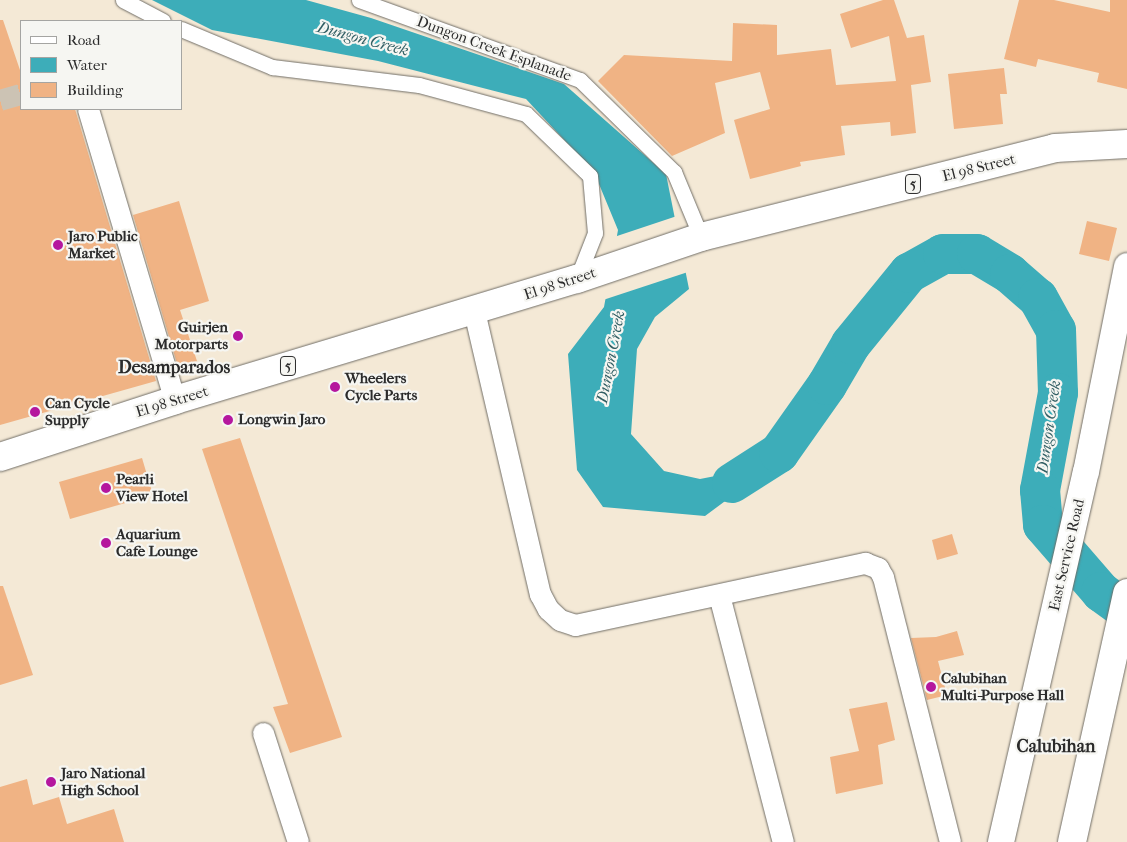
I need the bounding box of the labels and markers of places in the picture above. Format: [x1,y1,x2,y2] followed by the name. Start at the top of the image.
[68,227,138,262] place label: Jaro Public Market
[52,239,64,251] marker: Jaro Public Market
[155,318,228,353] place label: Guirjen Motorparts
[232,330,244,342] marker: Guirjen Motorparts
[345,369,417,404] place label: Wheelers Cycle Parts
[329,381,341,393] marker: Wheelers Cycle Parts
[45,394,110,429] place label: Can Cycle Supply
[29,406,41,418] marker: Can Cycle Supply
[238,411,325,429] place label: Longwin Jaro
[222,414,234,426] marker: Longwin Jaro
[116,470,188,505] place label: Pearli View Hotel
[100,482,112,494] marker: Pearli View Hotel
[116,525,198,560] place label: Aquarium Cafe Lounge
[100,537,112,549] marker: Aquarium Cafe Lounge
[941,669,1064,704] place label: Calubihan Multi-Purpose Hall
[925,681,937,693] marker: Calubihan Multi-Purpose Hall
[61,764,145,799] place label: Jaro National High School
[45,776,57,788] marker: Jaro National High School

